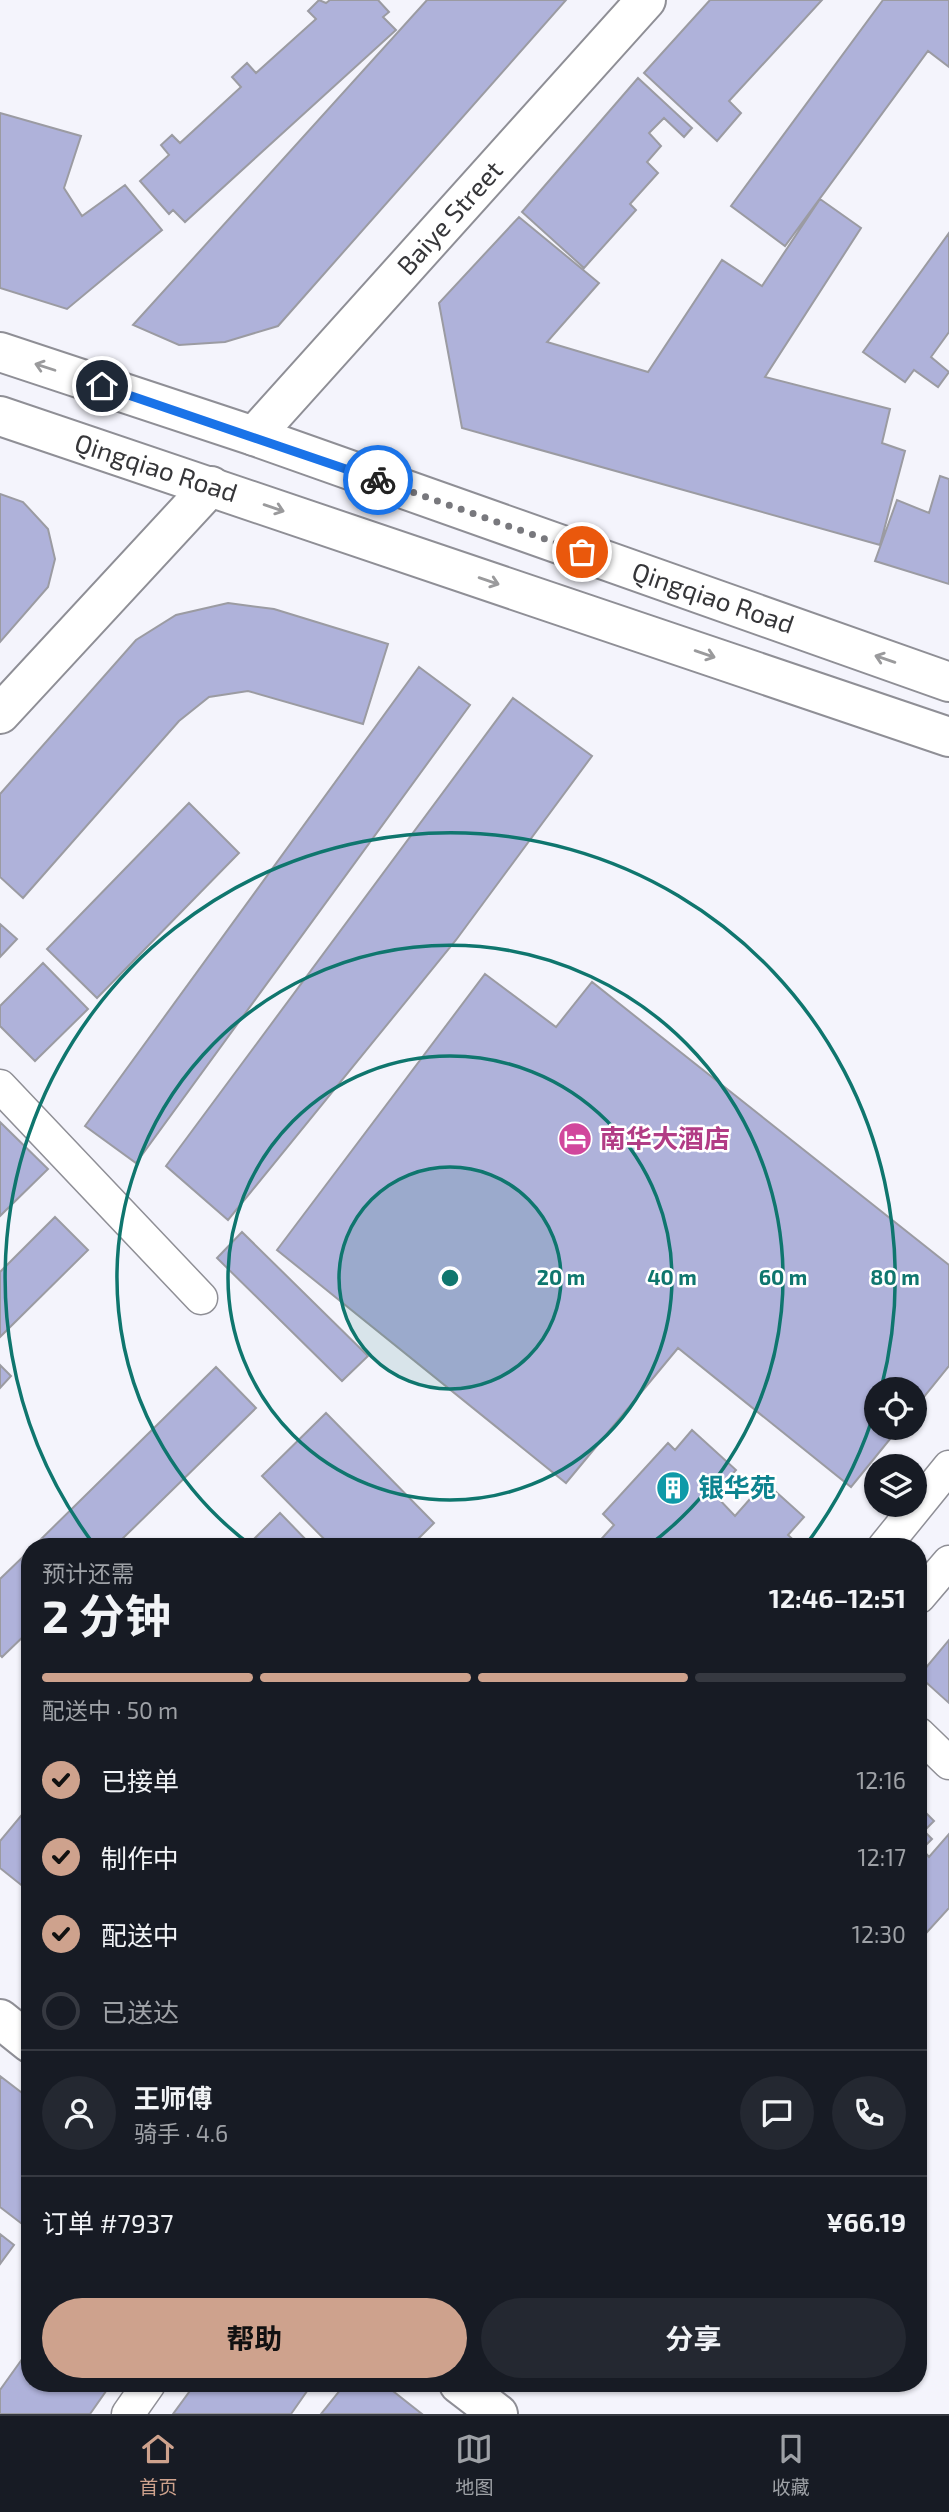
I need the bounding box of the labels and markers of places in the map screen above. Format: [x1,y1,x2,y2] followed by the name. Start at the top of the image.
[72,356,132,416] pin
[552,522,612,582] pin
[556,1120,594,1158] hotel icon: 南华大酒店
[600,1122,730,1153] place label: 南华大酒店
[438,1266,462,1290] centre of rings
[654,1469,692,1507] building icon: 银华苑
[698,1471,776,1502] place label: 银华苑

